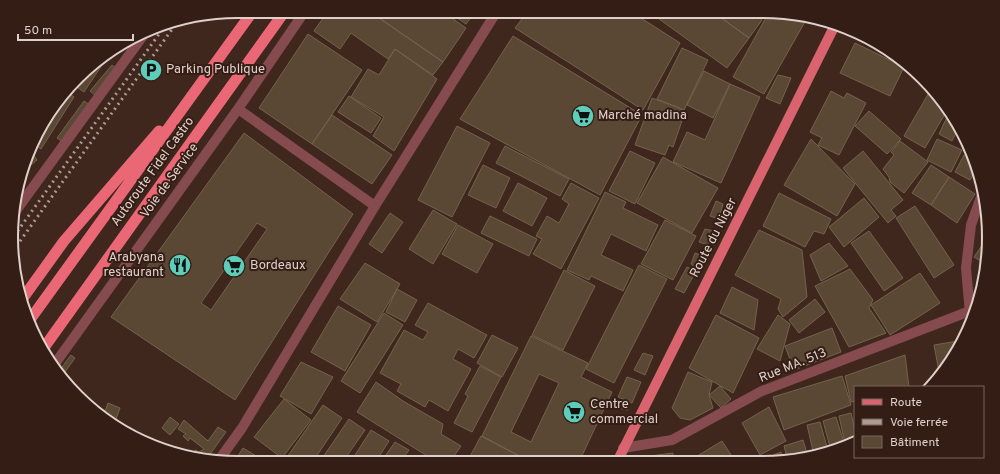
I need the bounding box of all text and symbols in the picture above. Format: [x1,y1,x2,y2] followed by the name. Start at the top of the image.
[18,16,133,42] scale bar
[24,23,52,39] text: 50 m
[138,57,164,83] parking icon: Parking Publique
[166,62,265,78] place label: Parking Publique
[570,103,596,129] supermarket icon: Marché madina
[598,108,687,124] place label: Marché madina
[108,114,198,230] street label: Autoroute Fidel Castro
[137,140,203,222] street label: Voie de Service
[687,195,741,281] street label: Route du Niger
[104,250,164,281] place label: Arabyana restaurant
[167,252,193,278] restaurant icon: Arabyana restaurant
[221,253,247,279] supermarket icon: Bordeaux
[250,258,306,274] place label: Bordeaux
[757,345,829,387] street label: Rue MA. 513
[854,386,984,458] legend
[890,395,922,411] text: Route
[590,397,658,428] place label: Centre commercial
[561,399,587,425] supermarket icon: Centre commercial
[890,415,948,431] text: Voie ferrée
[890,435,940,451] text: Bâtiment

